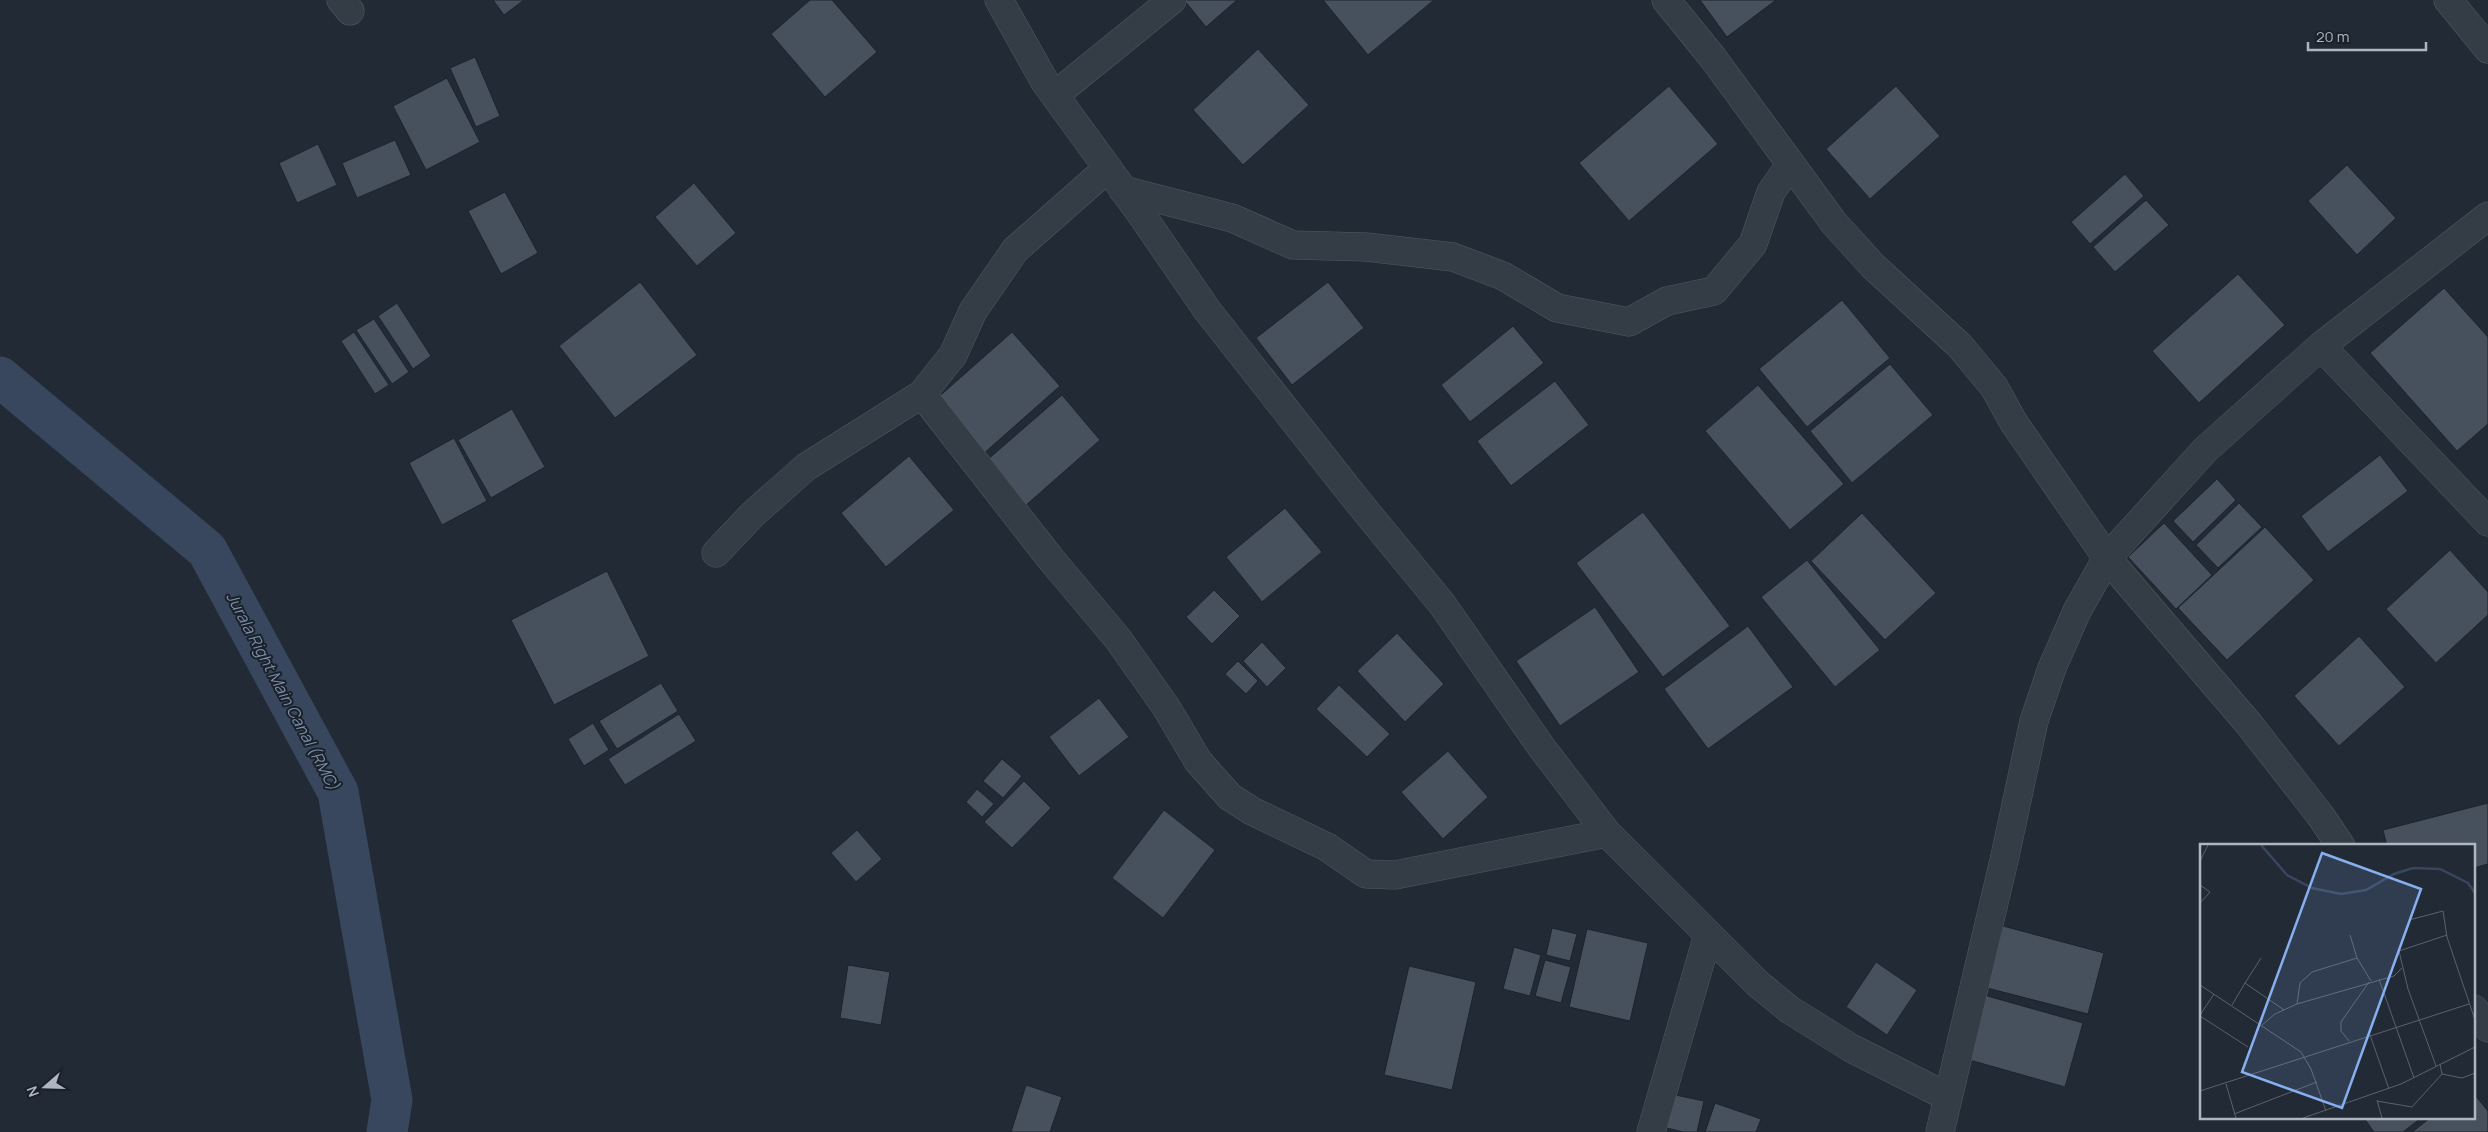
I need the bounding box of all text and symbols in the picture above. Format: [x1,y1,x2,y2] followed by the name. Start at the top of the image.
[2308,20,2426,52] scale bar
[2316,26,2349,47] text: 20 m
[221,588,345,794] water label: Jurala Right Main Canal (RMC)
[2200,844,2476,1120] inset map
[20,1062,70,1112] north arrow
[22,1084,43,1100] text: N

